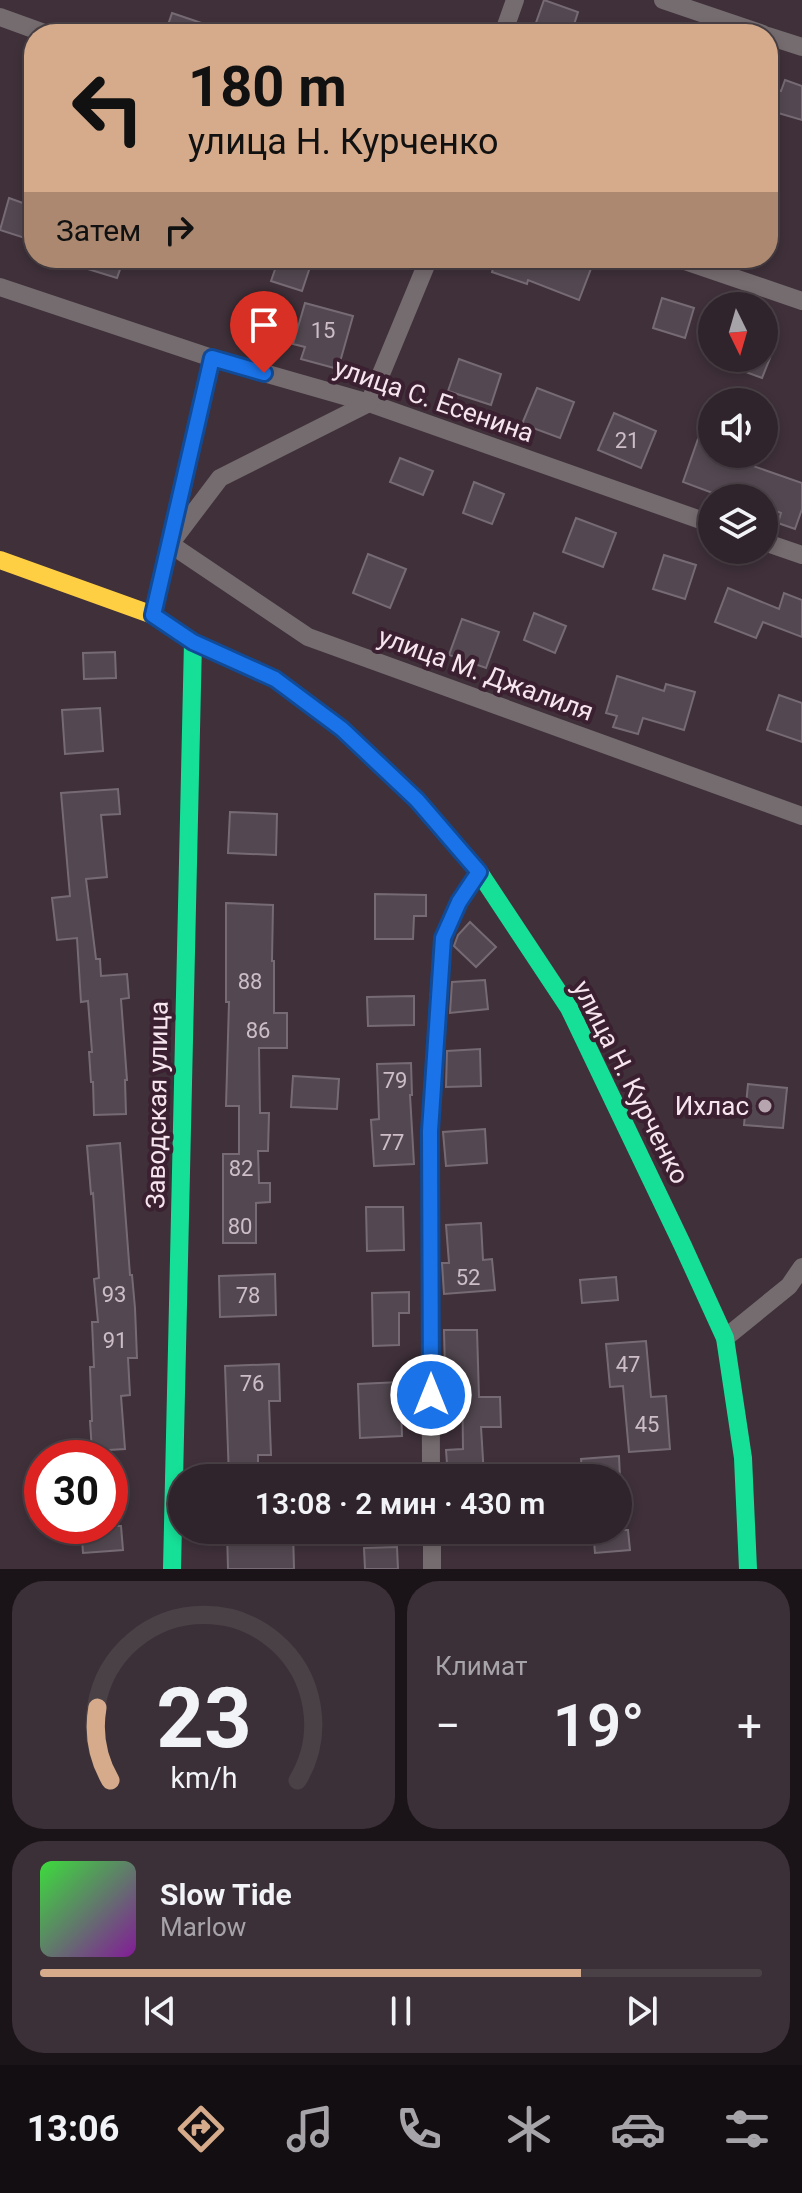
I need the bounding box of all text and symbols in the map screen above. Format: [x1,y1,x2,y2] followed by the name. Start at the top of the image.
[188,54,347,120] text: 180 m
[56,56,160,160] icon: left
[188,121,499,163] text: улица Н. Курченко
[157,208,201,252] icon: right
[56,213,141,248] text: Затем
[230,291,298,373] pin
[698,292,778,372] north arrow
[698,292,778,564] map controls
[242,303,286,347] icon: arrive
[311,318,335,343] house number: 15
[330,352,538,448] street label: улица С. Есенина
[698,388,778,468] button: sound
[615,428,639,453] house number: 21
[698,484,778,564] button: layers
[374,621,598,727] street label: улица М. Джалиля
[238,969,262,994] house number: 88
[567,975,695,1189] street label: улица Н. Курченко
[140,1001,174,1209] street label: Заводская улица
[246,1018,270,1043] house number: 86
[383,1068,407,1093] house number: 79
[675,1091,749,1121] place label: Ихлас
[756,1097,774,1115] marker: Ихлас
[380,1130,404,1155] house number: 77
[229,1156,253,1181] house number: 82
[228,1214,252,1239] house number: 80
[456,1265,480,1290] house number: 52
[102,1282,126,1307] house number: 93
[236,1283,260,1308] house number: 78
[103,1328,127,1353] house number: 91
[616,1352,640,1377] house number: 47
[389,1353,473,1437] position arrow
[240,1371,264,1396] house number: 76
[635,1412,659,1437] house number: 45
[24,1440,128,1544] speed limit sign: 30
[255,1486,545,1521] text: 13:08 · 2 мин · 430 m
[435,1651,527,1681] text: Климат
[156,1670,251,1767] text: 23
[553,1690,644,1761] text: 19°
[435,1700,460,1752] text: −
[737,1700,762,1752] text: +
[170,1761,237,1795] text: km/h
[160,1877,292,1912] text: Slow Tide
[160,1912,246,1942] text: Marlow
[138,1989,182,2033] icon: previous
[379,1989,423,2033] icon: pause
[620,1989,664,2033] icon: next
[173,2101,229,2157] icon: directions
[282,2101,338,2157] icon: music
[391,2101,447,2157] icon: phone
[501,2101,557,2157] icon: climate
[610,2101,666,2157] icon: car
[719,2101,775,2157] icon: filters
[27,2108,119,2150] text: 13:06

